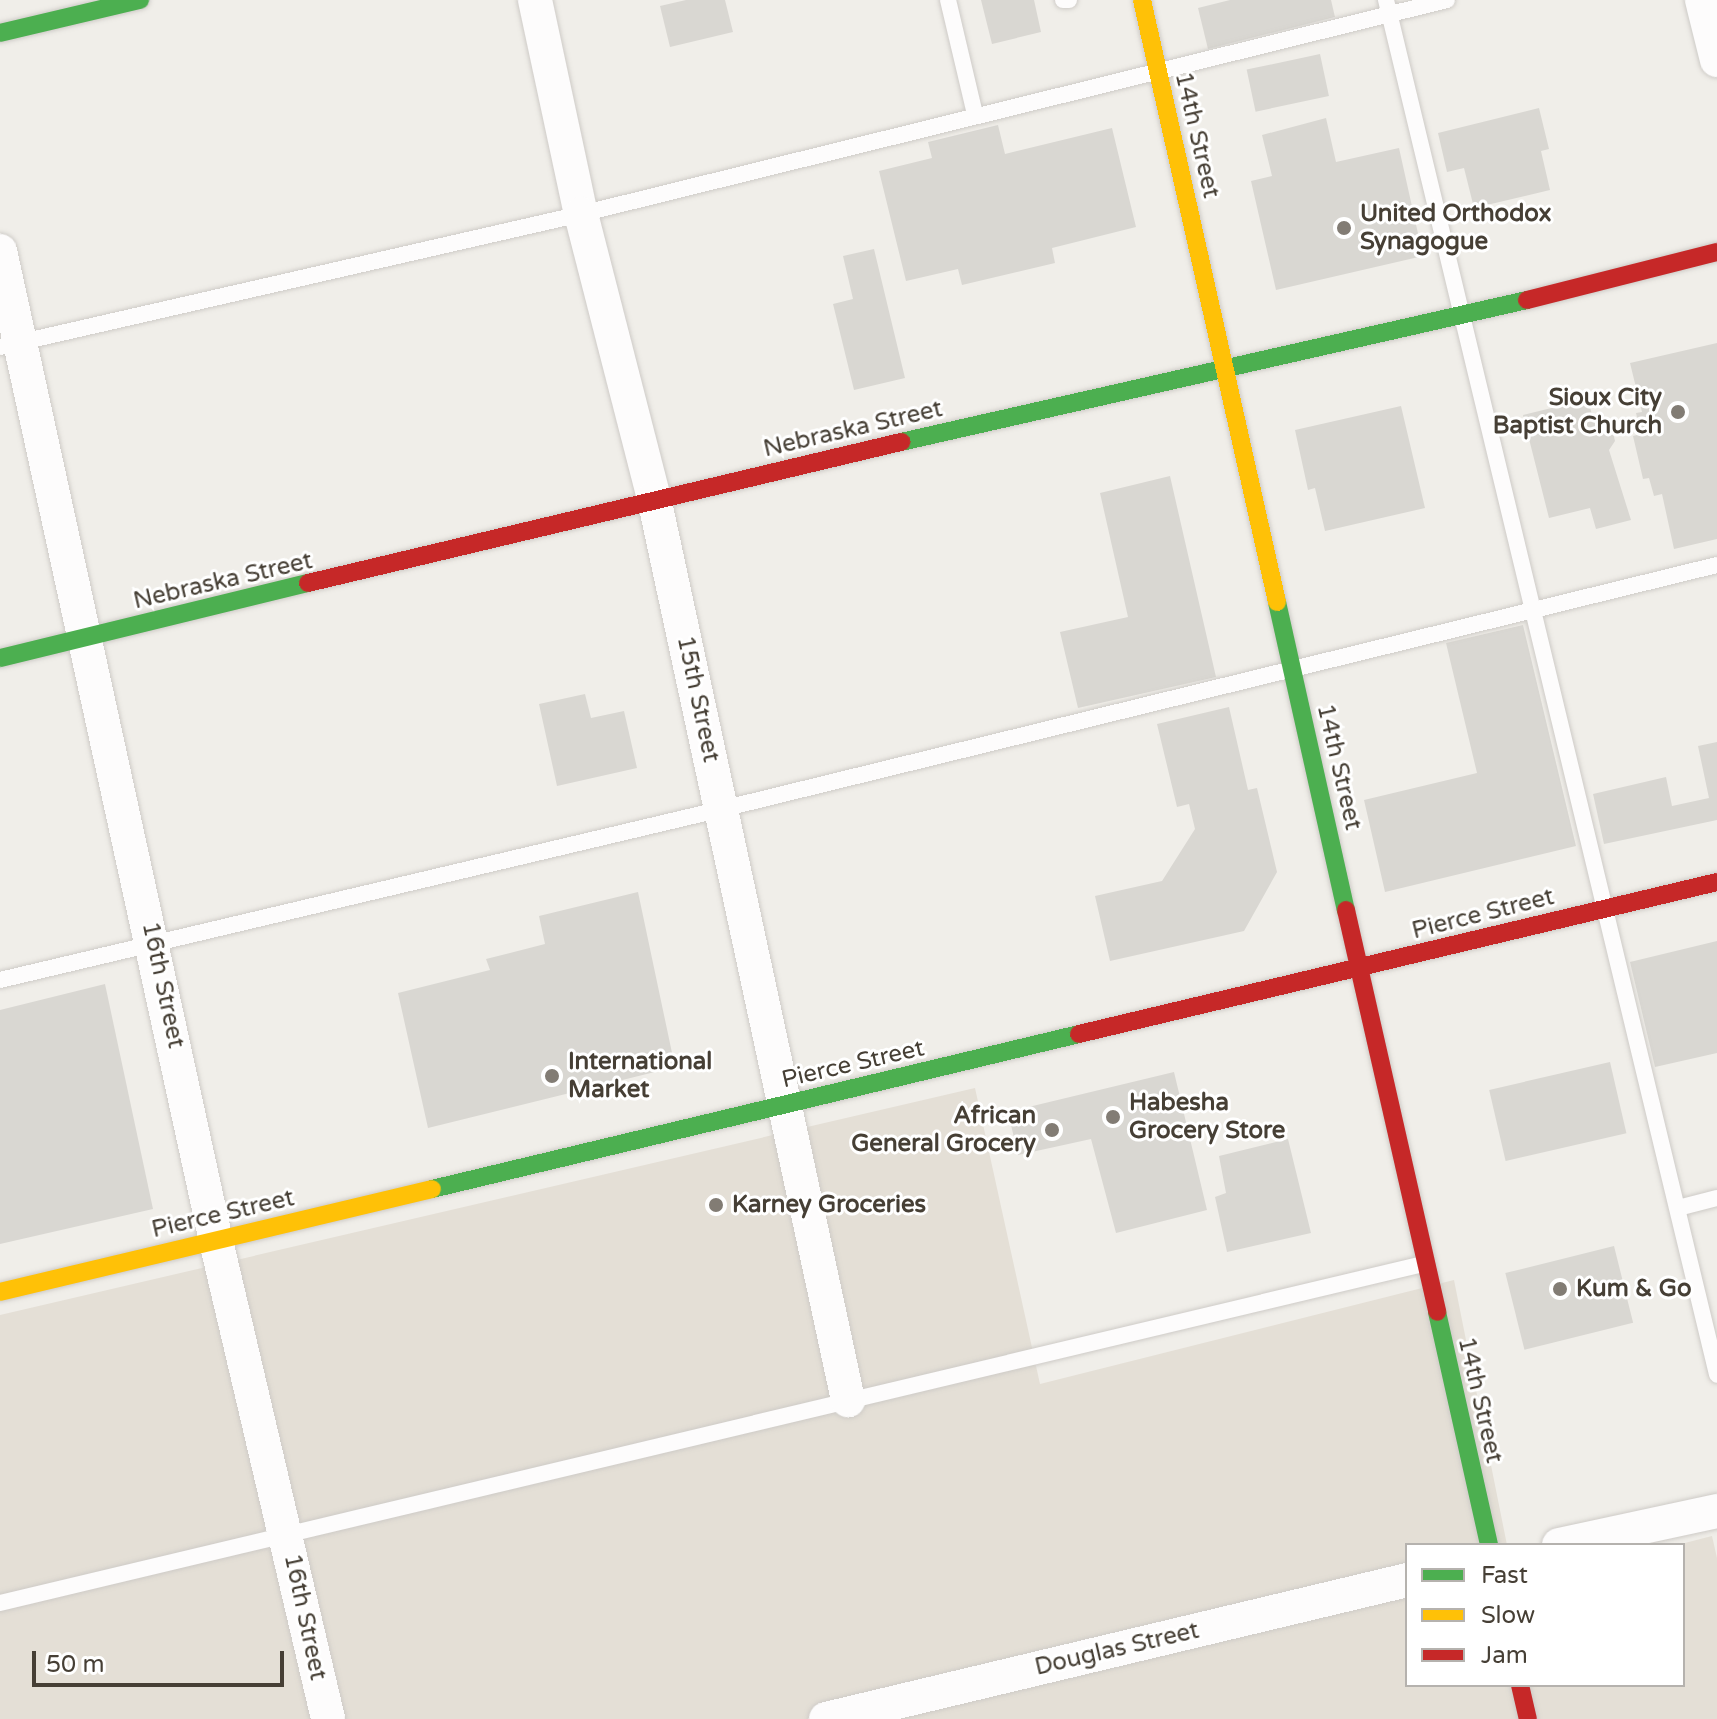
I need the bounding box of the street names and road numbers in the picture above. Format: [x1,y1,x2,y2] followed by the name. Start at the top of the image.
[1168,69,1226,201] street label: 14th Street
[761,394,945,464] street label: Nebraska Street
[131,546,315,616] street label: Nebraska Street
[671,633,725,765] street label: 15th Street
[1310,701,1368,833] street label: 14th Street
[1409,882,1557,946] street label: Pierce Street
[136,919,190,1051] street label: 16th Street
[779,1034,927,1094] street label: Pierce Street
[149,1184,297,1244] street label: Pierce Street
[1451,1334,1509,1466] street label: 14th Street
[278,1551,332,1683] street label: 16th Street
[1032,1616,1202,1682] street label: Douglas Street

